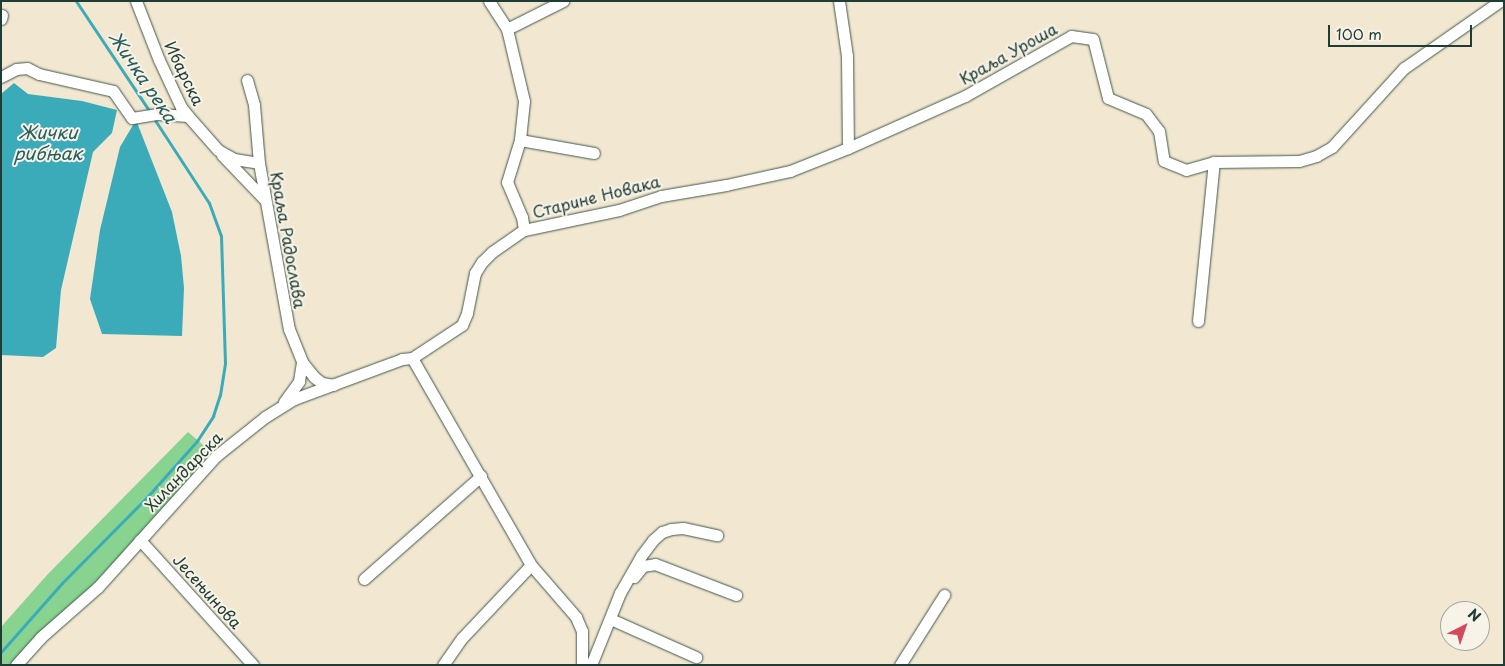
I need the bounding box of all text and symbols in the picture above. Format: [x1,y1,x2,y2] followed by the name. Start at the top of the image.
[1330,15,1474,47] scale bar
[955,18,1061,88] street label: Краља Уроша
[1336,22,1382,45] text: 100 m
[104,26,182,128] water label: Жичка река
[161,38,209,108] street label: Ибарска
[14,122,82,164] water label: Жички рибњак
[268,170,310,310] street label: Краља Радослава
[530,171,662,221] street label: Старине Новака
[140,427,226,515] street label: Хиландарска
[170,550,246,632] street label: Јесењинова
[1440,601,1490,651] north arrow
[1463,603,1486,627] text: N

